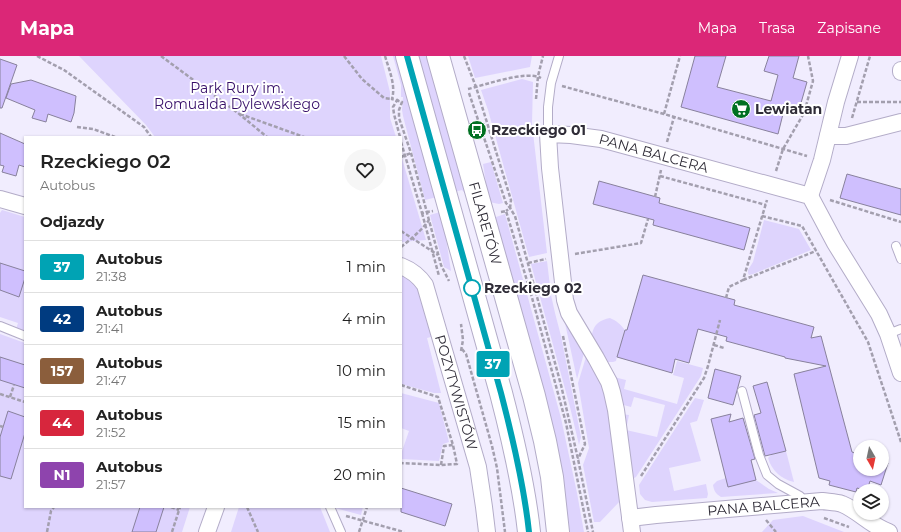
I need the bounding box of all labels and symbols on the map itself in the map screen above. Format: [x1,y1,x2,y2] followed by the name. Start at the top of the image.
[154,79,320,113] park label: Park Rury im. Romualda Dylewskiego
[730,98,752,120] supermarket icon: Lewiatan
[755,100,822,118] place label: Lewiatan
[466,119,488,141] bus stop icon: Rzeckiego 01
[491,121,586,139] place label: Rzeckiego 01
[597,130,711,177] street label: PANA BALCERA
[465,180,506,268] street label: FILARETÓW
[463,279,481,297] marker: Rzeckiego 02
[484,279,582,297] place label: Rzeckiego 02
[431,333,482,453] street label: POZYTYWISTÓW
[475,351,511,377] line badge: 37
[853,440,889,476] north arrow
[707,492,821,520] street label: PANA BALCERA

